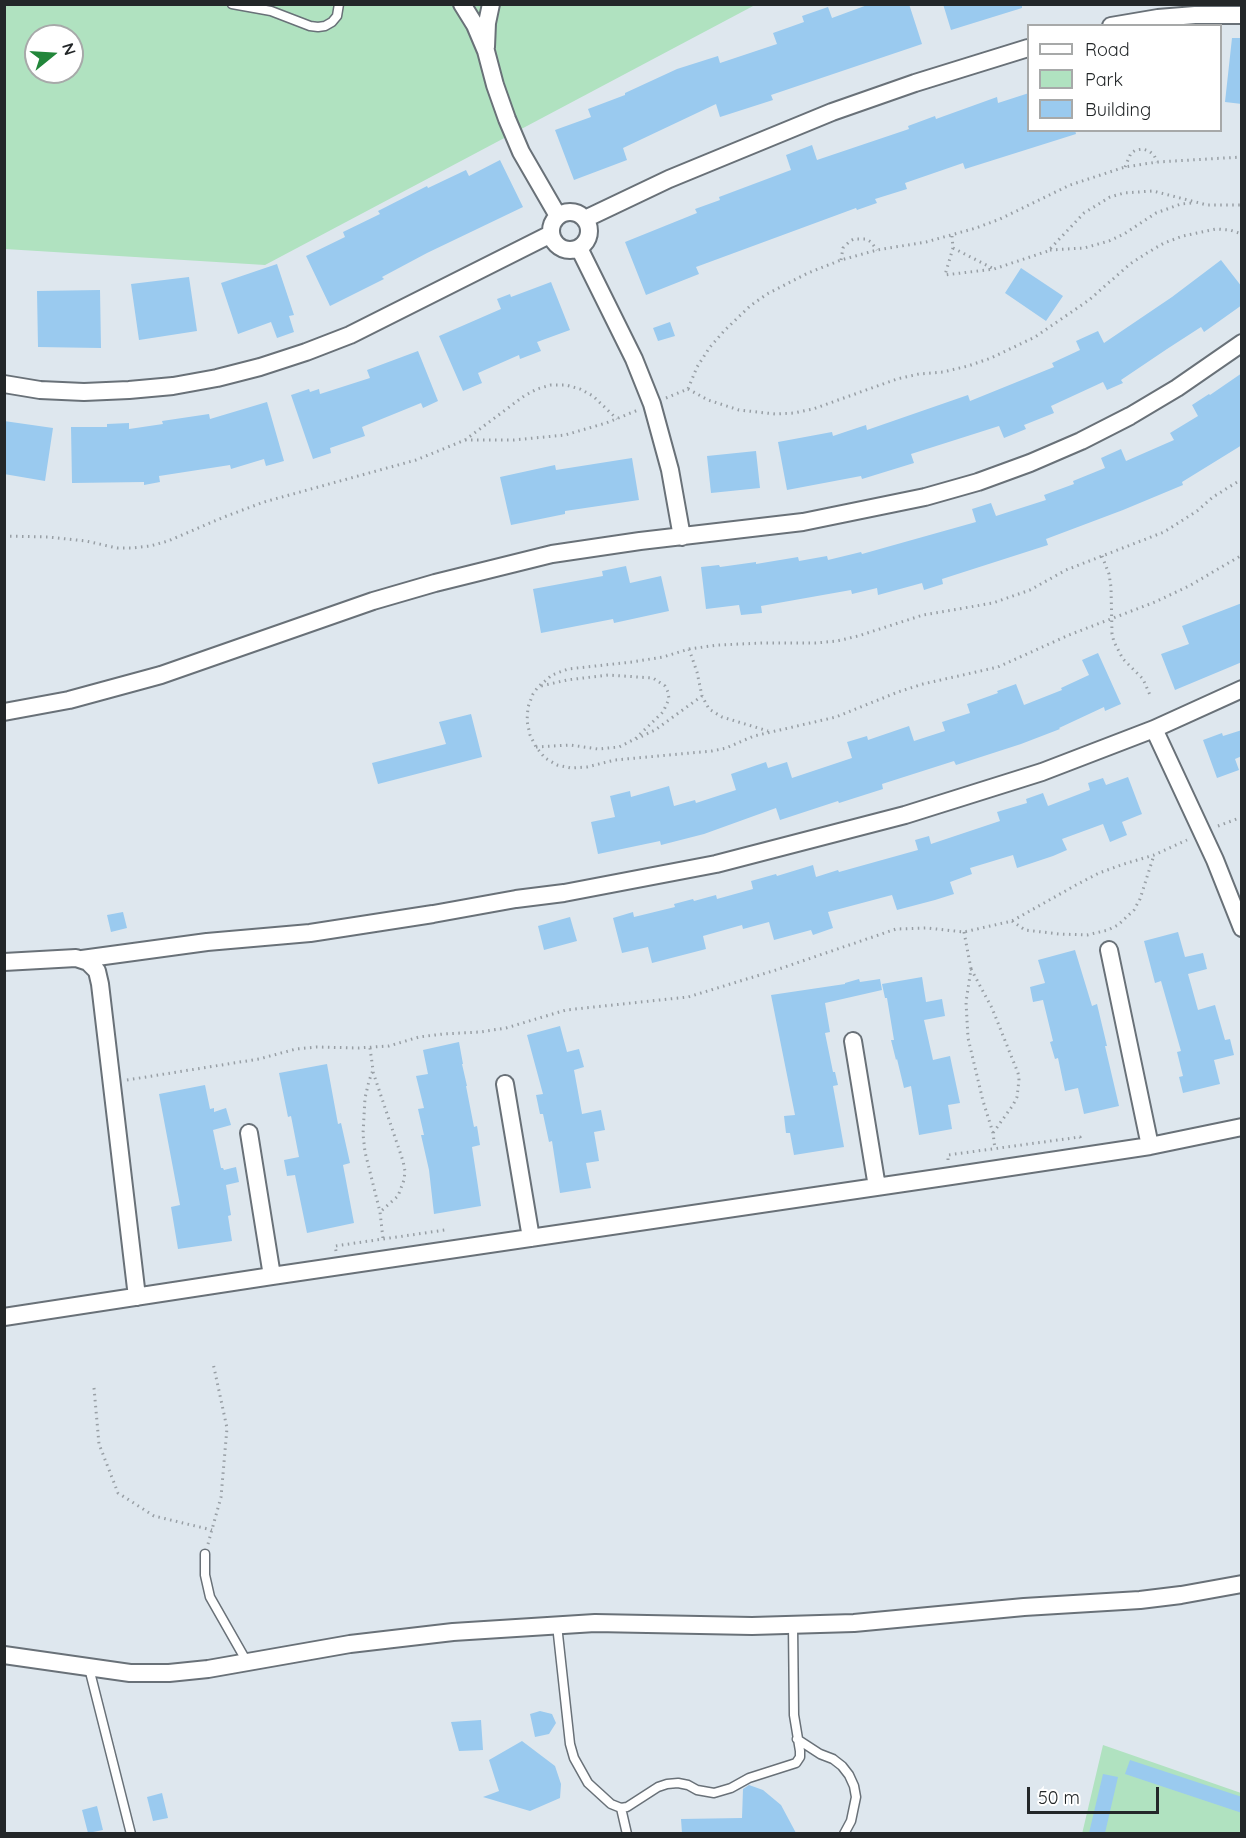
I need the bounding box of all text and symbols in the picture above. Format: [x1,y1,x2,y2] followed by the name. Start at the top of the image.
[24,24,84,84] north arrow
[1027,24,1222,132] legend
[1085,38,1130,61] text: Road
[58,40,81,58] text: N
[1085,68,1123,91] text: Park
[1085,98,1151,121] text: Building
[1030,1775,1162,1813] scale bar
[1038,1786,1080,1809] text: 50 m

